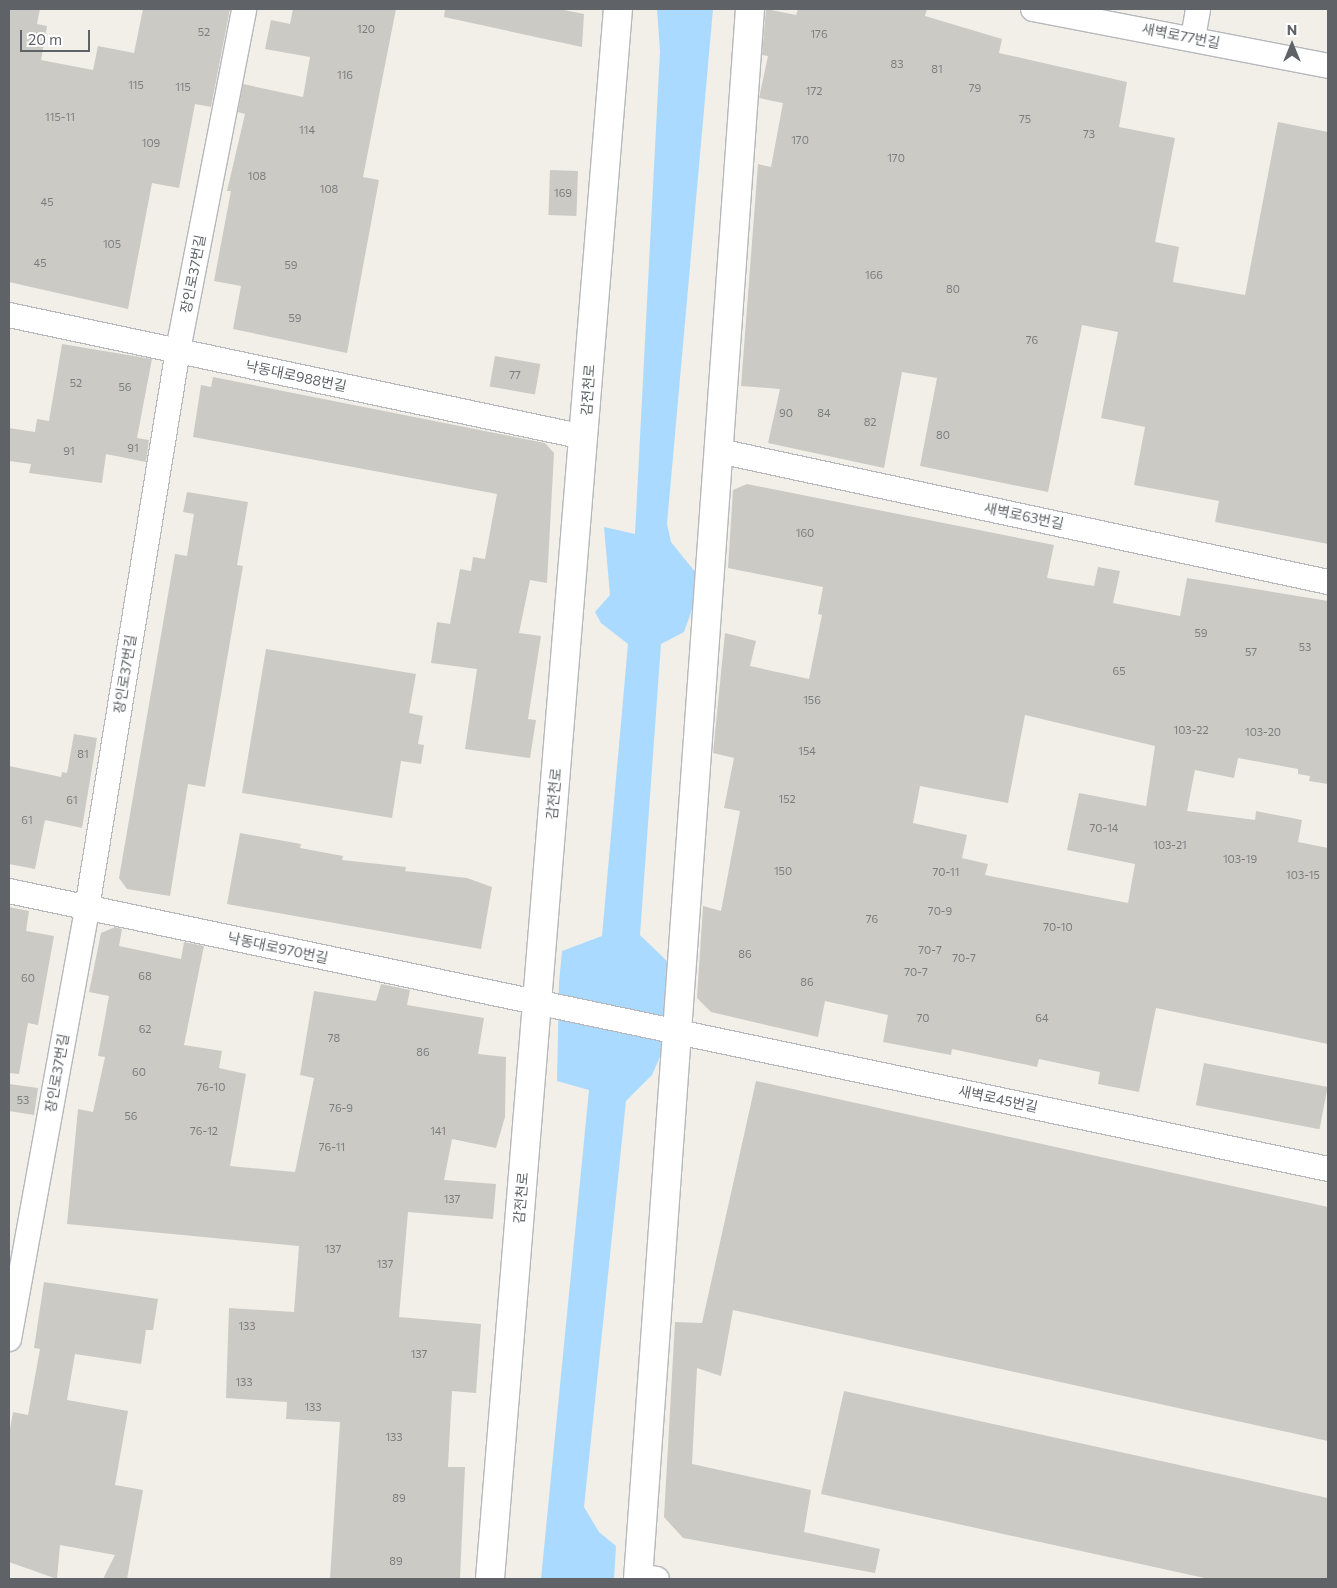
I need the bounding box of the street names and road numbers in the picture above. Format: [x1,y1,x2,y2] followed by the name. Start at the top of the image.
[1141,20,1221,52] street label: 새벽로77번길
[177,233,209,315] street label: 장인로37번길
[244,357,348,395] street label: 낙동대로988번길
[578,364,598,416] street label: 감전천로
[983,499,1065,533] street label: 새벽로63번길
[110,633,140,715] street label: 장인로37번길
[543,768,565,820] street label: 감전천로
[226,929,330,967] street label: 낙동대로970번길
[42,1032,72,1114] street label: 장인로37번길
[957,1082,1039,1116] street label: 새벽로45번길
[510,1172,532,1224] street label: 감전천로

